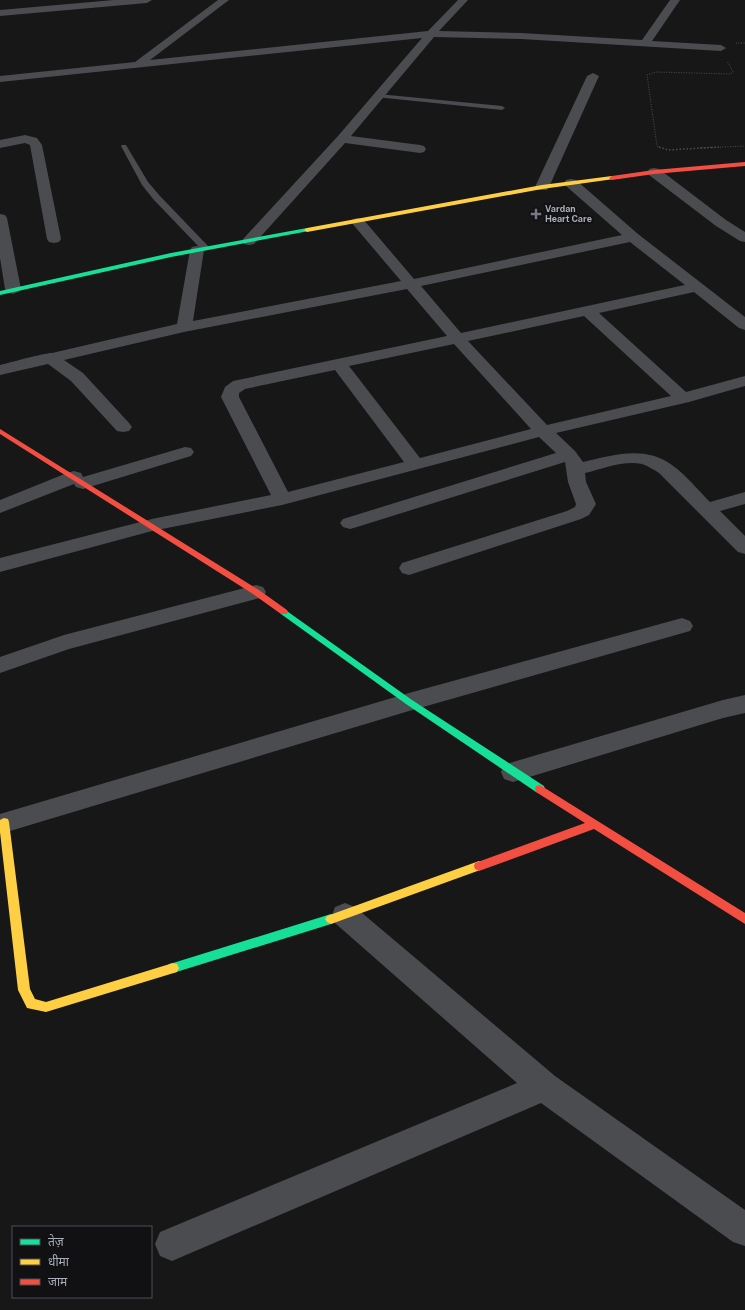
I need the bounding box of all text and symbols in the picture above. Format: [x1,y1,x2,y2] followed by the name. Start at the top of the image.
[545,203,592,224] place label: Vardan Heart Care
[530,208,542,220] marker: Vardan Heart Care
[12,1226,152,1298] legend
[48,1234,65,1249] text: तेज़
[48,1254,70,1269] text: धीमा
[48,1275,68,1289] text: जाम

